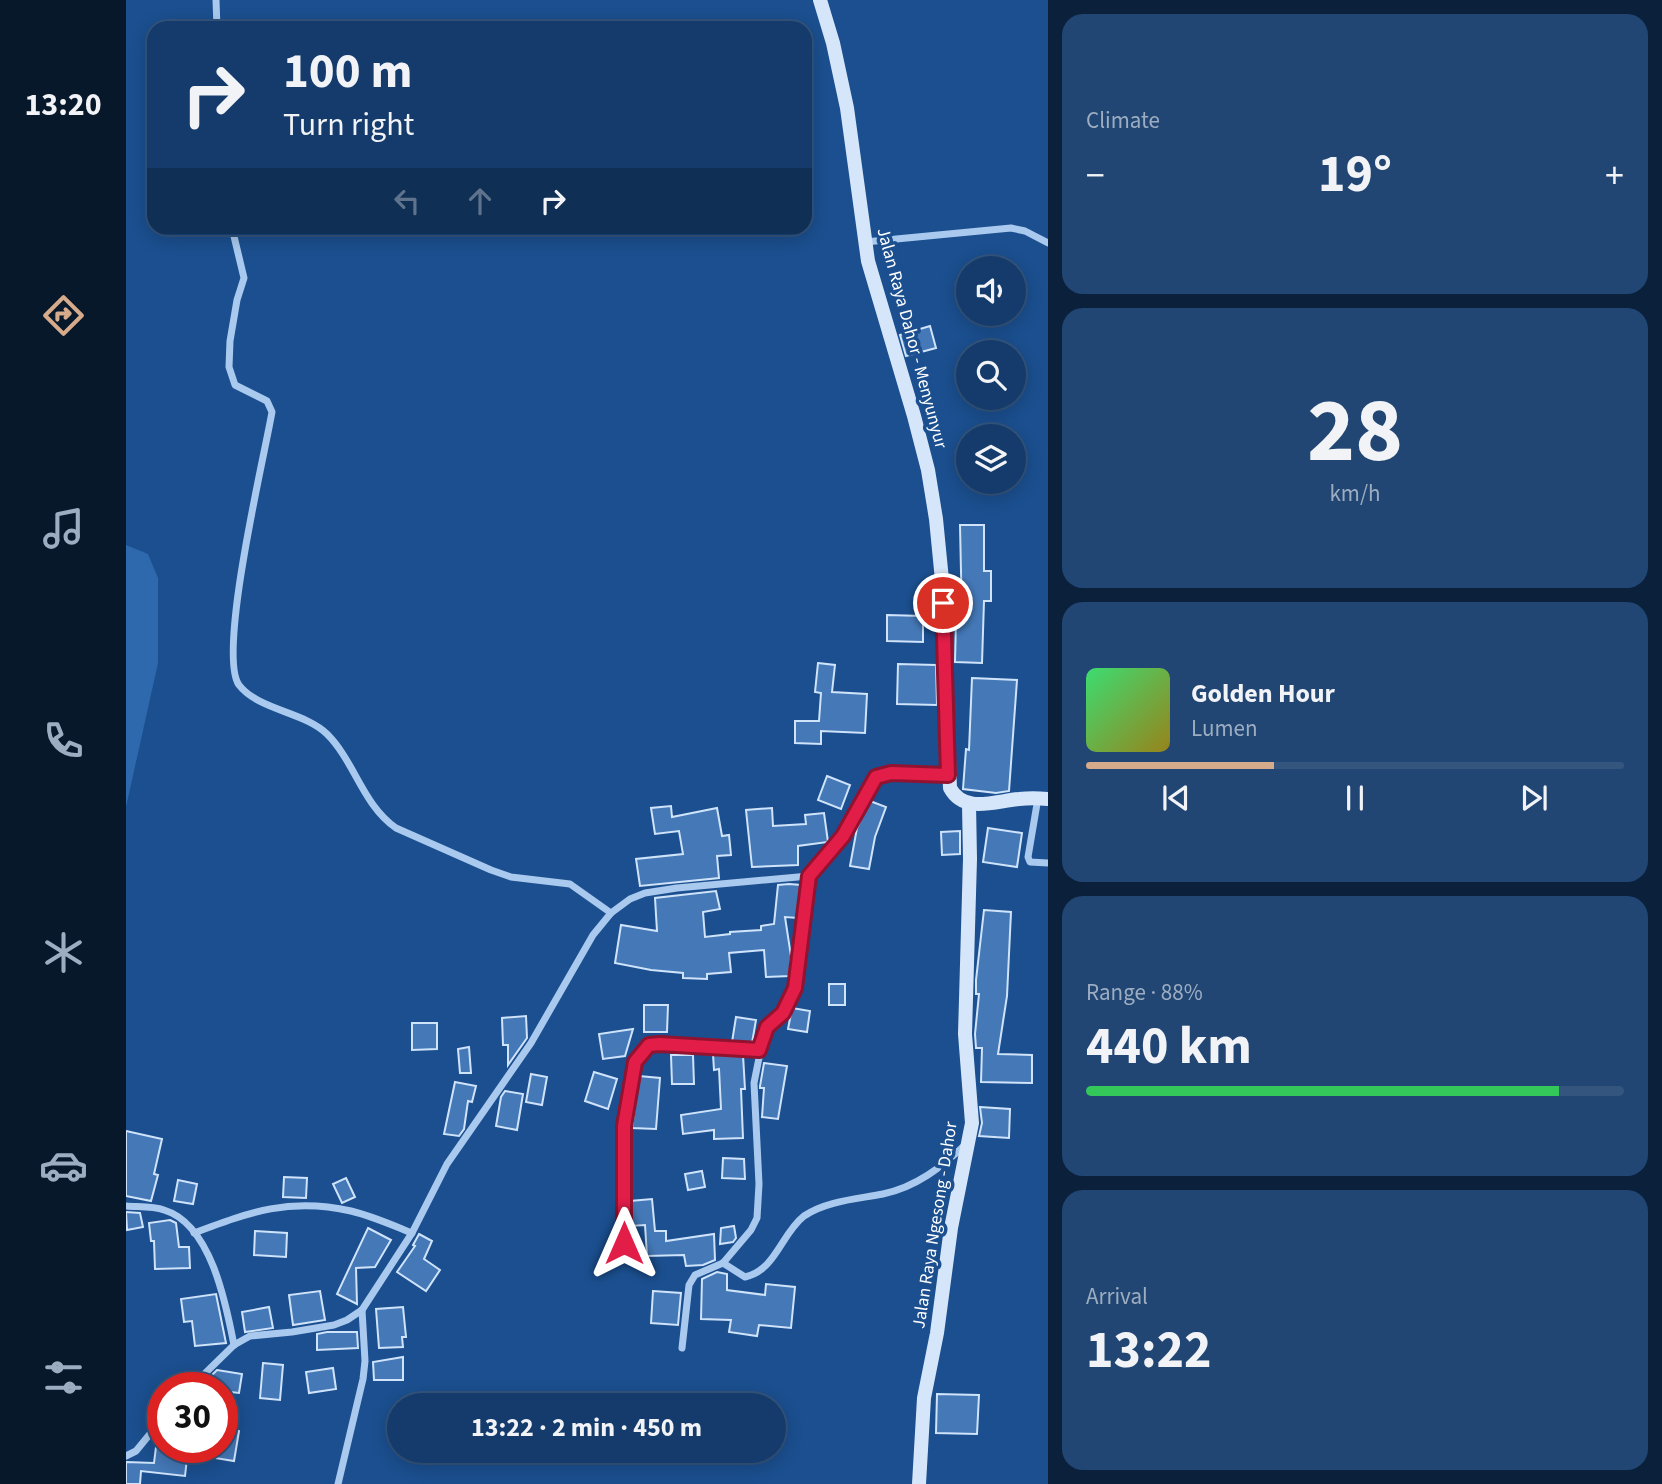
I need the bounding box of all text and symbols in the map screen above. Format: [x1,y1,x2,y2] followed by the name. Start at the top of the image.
[283,37,412,107] text: 100 m
[168,49,259,140] icon: right
[24,82,102,128] text: 13:20
[283,102,414,148] text: Turn right
[1086,104,1160,137] text: Climate
[1318,138,1392,212] text: 19°
[1086,149,1105,203] text: −
[1605,149,1624,203] text: +
[388,182,426,220] icon: left
[461,182,499,220] icon: ahead
[534,182,572,220] icon: right
[870,225,954,452] street label: Jalan Raya Dahor - Menyunyur
[956,256,1026,494] map controls
[956,256,1026,326] button: sound
[39,291,88,340] icon: directions
[956,340,1026,410] button: search
[1307,367,1403,496] text: 28
[956,424,1026,494] button: layers
[1329,477,1381,510] text: km/h
[39,504,88,553] icon: music
[913,573,973,633] pin
[924,584,962,622] icon: arrive
[1191,675,1335,712] text: Golden Hour
[1191,712,1258,745] text: Lumen
[39,716,88,765] icon: phone
[1157,779,1195,817] icon: previous
[1336,779,1374,817] icon: pause
[1515,779,1553,817] icon: next
[39,928,88,977] icon: climate
[1086,976,1203,1009] text: Range · 88%
[1086,1010,1252,1084] text: 440 km
[906,1119,964,1330] street label: Jalan Raya Ngesong - Dahor
[39,1141,88,1190] icon: car
[587,1206,661,1280] position arrow
[1086,1280,1148,1313] text: Arrival
[1086,1314,1211,1388] text: 13:22
[39,1353,88,1402] icon: filters
[147,1372,238,1463] speed limit sign: 30
[471,1409,702,1446] text: 13:22 · 2 min · 450 m

